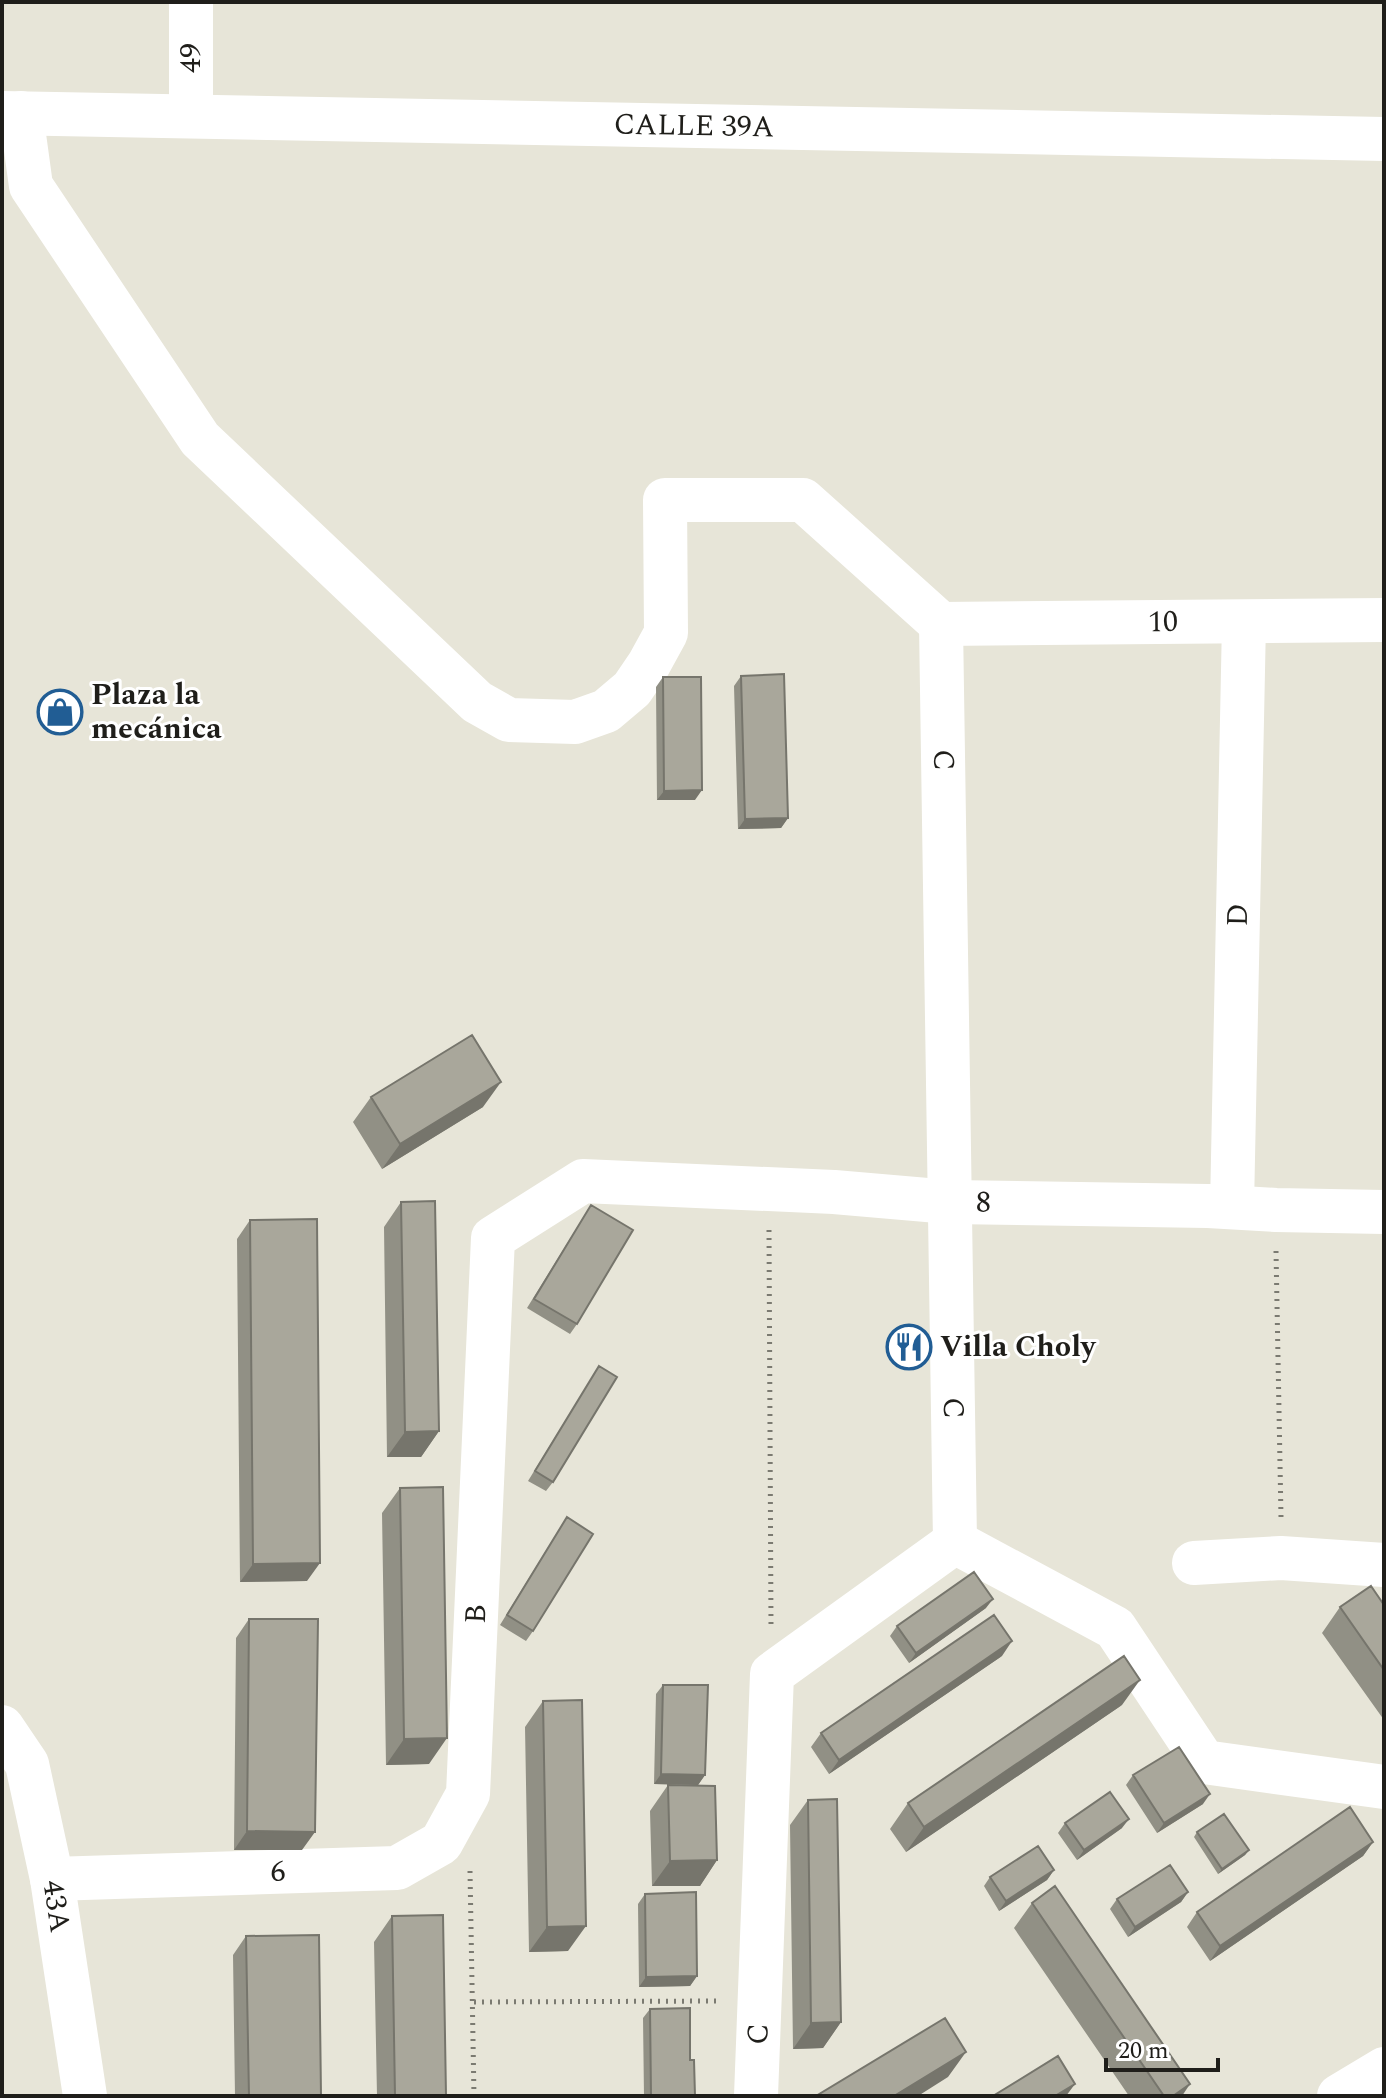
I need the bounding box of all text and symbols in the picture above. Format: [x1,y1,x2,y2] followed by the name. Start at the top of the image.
[168,43,214,73] street label: 49
[613,102,775,151] street label: CALLE 39A
[1148,599,1178,645] street label: 10
[91,672,222,752] place label: Plaza la mecánica
[36,688,84,736] shop icon: Plaza la mecánica
[920,749,966,771] street label: C
[1215,903,1261,927] street label: D
[976,1179,991,1226] street label: 8
[885,1323,933,1371] restaurant icon: Villa Choly
[940,1324,1097,1370] place label: Villa Choly
[930,1397,976,1419] street label: C
[453,1603,500,1625] street label: B
[270,1849,286,1895] street label: 6
[29,1877,83,1936] street label: 43A
[735,2022,782,2046] street label: C
[1106,2022,1218,2072] scale bar
[1118,2033,1169,2069] text: 20 m

